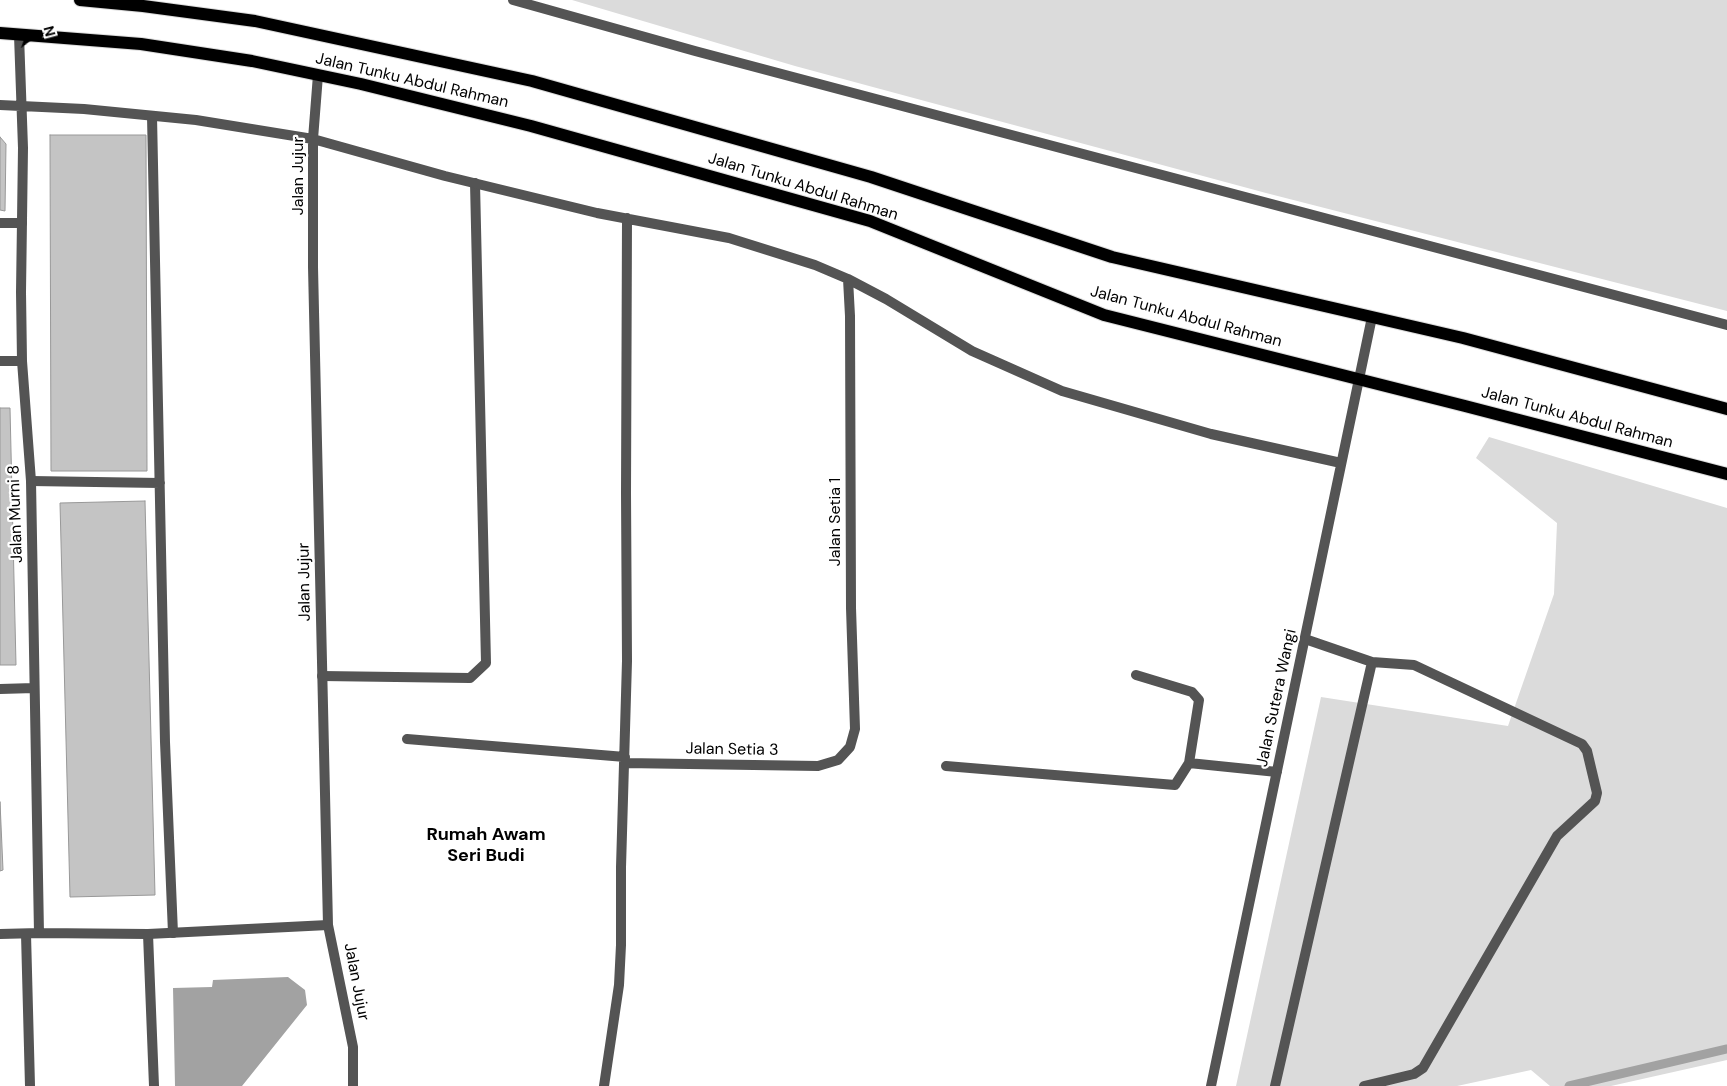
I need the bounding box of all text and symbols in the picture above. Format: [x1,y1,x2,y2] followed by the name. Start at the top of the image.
[10,10,60,60] north arrow
[39,24,60,38] text: N
[314,49,510,113] street label: Jalan Tunku Abdul Rahman
[289,137,309,215] street label: Jalan Jujur
[706,149,900,225] street label: Jalan Tunku Abdul Rahman
[1088,282,1284,352] street label: Jalan Tunku Abdul Rahman
[1479,383,1675,453] street label: Jalan Tunku Abdul Rahman
[5,465,27,563] street label: Jalan Murni 8
[826,478,846,566] street label: Jalan Setia 1
[295,543,315,621] street label: Jalan Jujur
[1253,627,1301,769] street label: Jalan Sutera Wangi
[685,740,779,760] street label: Jalan Setia 3
[426,824,546,866] district label: Rumah Awam Seri Budi
[339,942,373,1022] street label: Jalan Jujur

